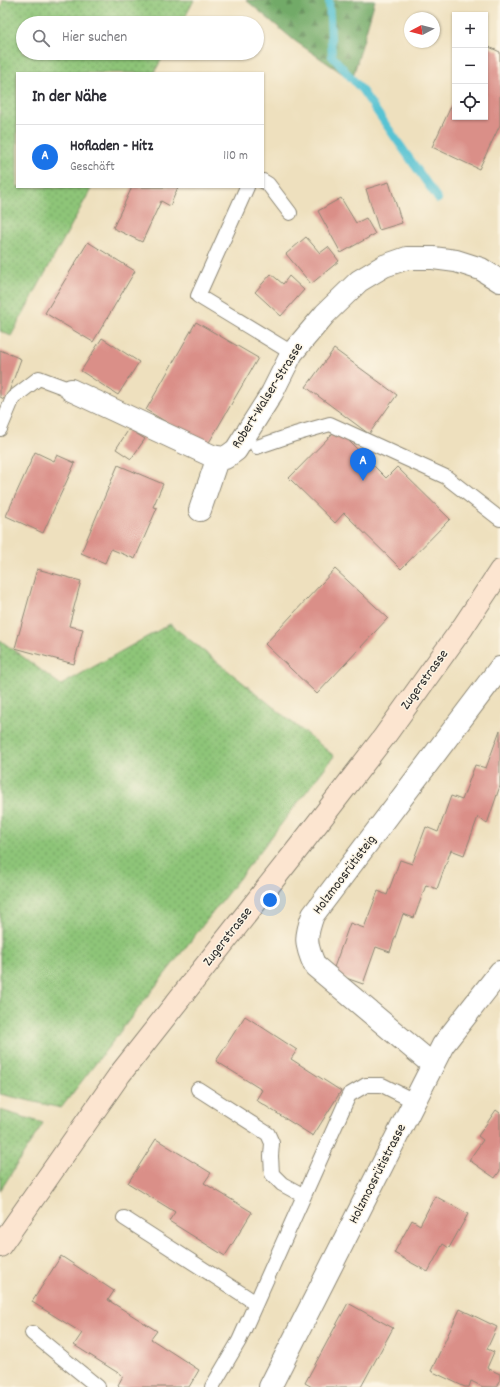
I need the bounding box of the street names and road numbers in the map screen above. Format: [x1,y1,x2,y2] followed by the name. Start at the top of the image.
[227,339,309,453] street label: Robert-Walser-Strasse
[396,646,454,714] street label: Zugerstrasse
[308,831,382,919] street label: Holzmoosrütisteig
[198,903,258,971] street label: Zugerstrasse
[344,1121,412,1227] street label: Holzmoosrütistrasse

